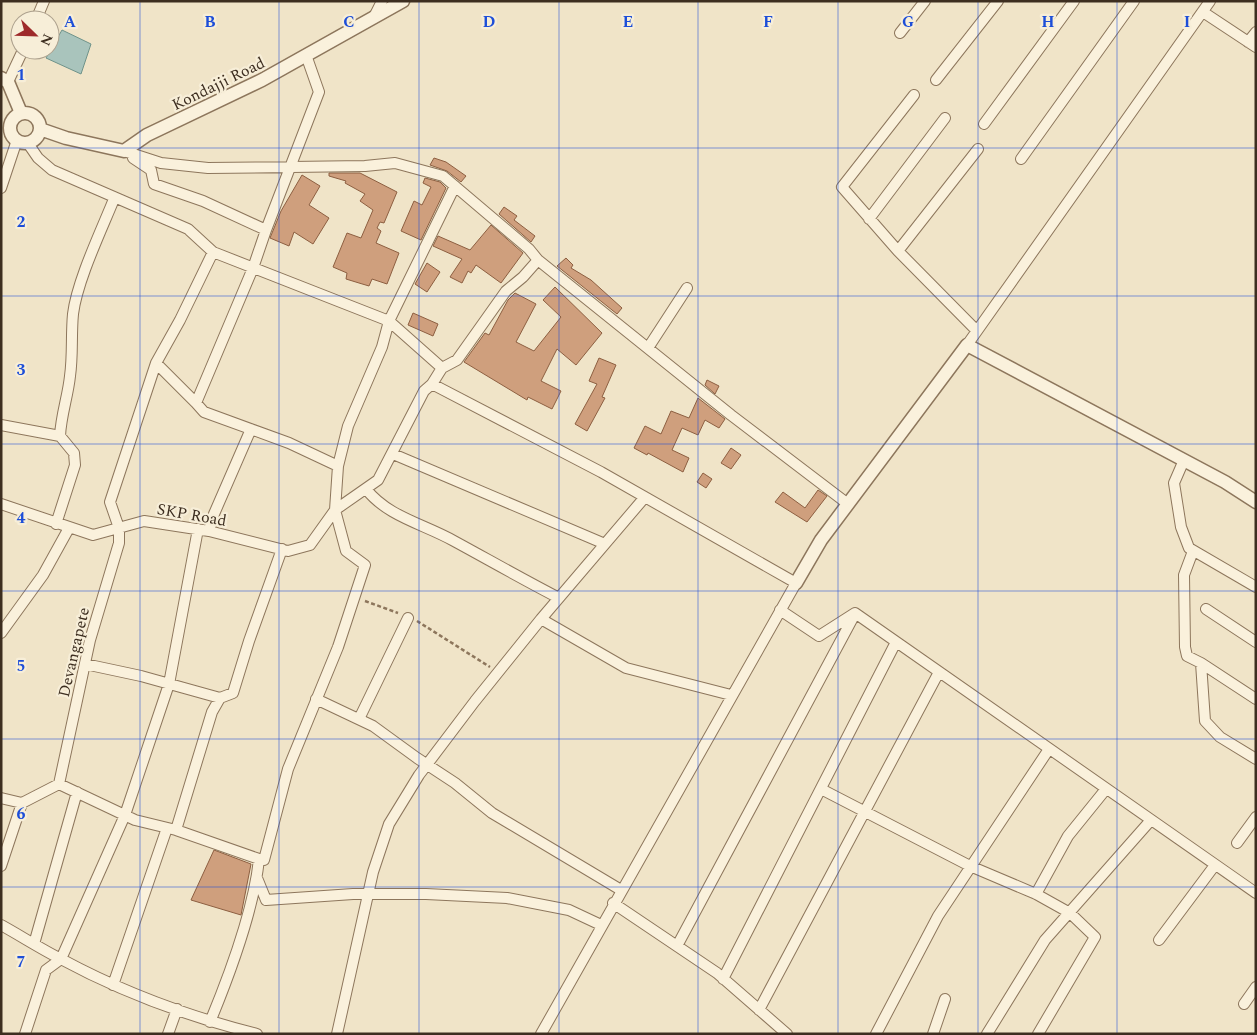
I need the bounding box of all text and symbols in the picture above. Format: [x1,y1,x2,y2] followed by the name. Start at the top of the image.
[10,10,60,60] north arrow
[64,10,77,34] text: A
[204,10,216,34] text: B
[343,10,355,34] text: C
[483,10,496,34] text: D
[623,10,633,34] text: E
[763,10,773,34] text: F
[902,10,914,34] text: G
[1041,10,1055,34] text: H
[1184,10,1190,34] text: I
[35,31,58,49] text: N
[168,51,269,117] street label: Kondajji Road
[17,63,25,87] text: 1
[17,210,26,234] text: 2
[17,358,26,382] text: 3
[155,497,229,533] street label: SKP Road
[17,506,26,530] text: 4
[52,605,96,700] street label: Devangapete
[17,654,25,678] text: 5
[17,802,26,826] text: 6
[17,950,26,974] text: 7

